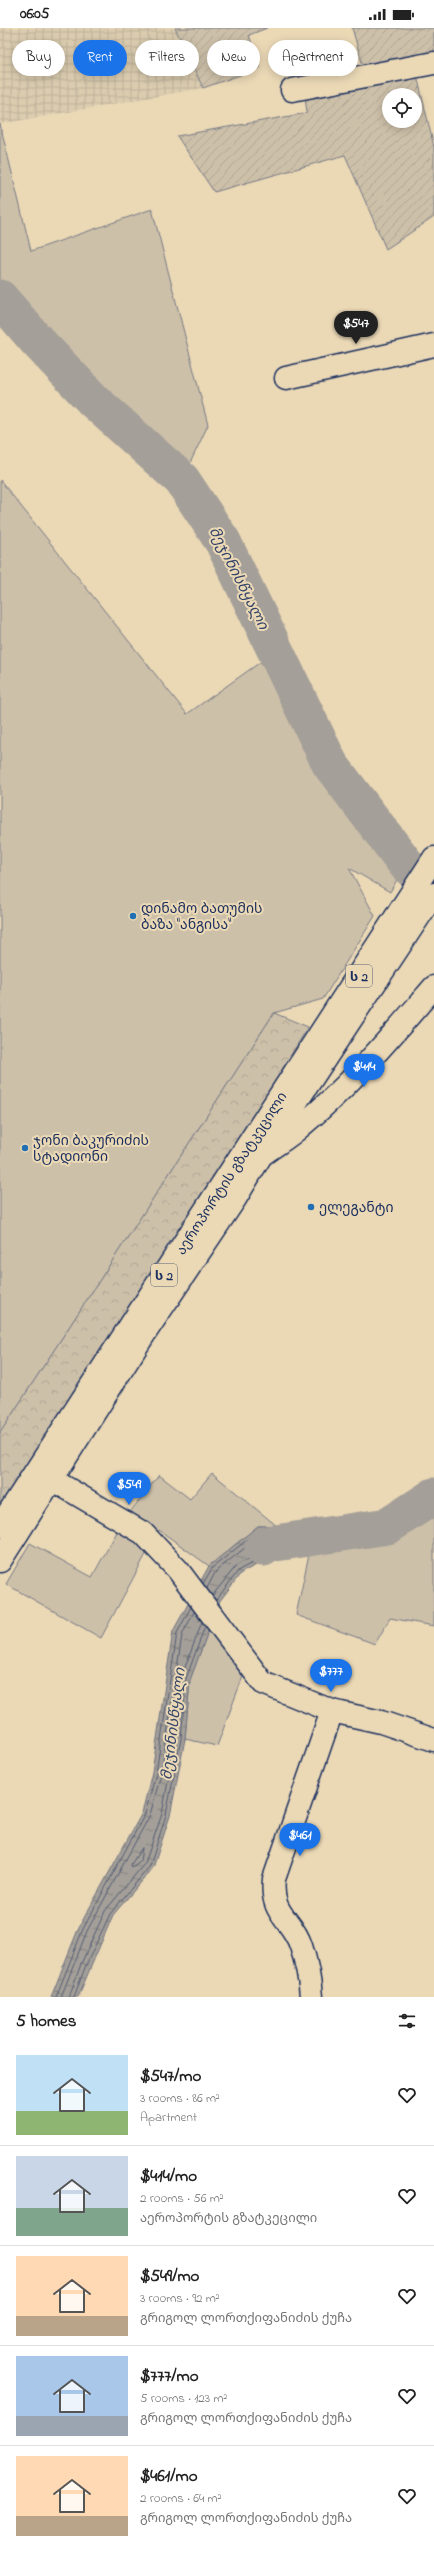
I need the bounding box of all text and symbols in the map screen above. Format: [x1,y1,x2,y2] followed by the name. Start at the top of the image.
[20,3,49,25] text: 06:05
[12,40,65,76] chip: Buy
[73,40,127,76] chip: Rent
[135,40,199,76] chip: Filters
[207,40,260,76] chip: New
[268,40,358,76] chip: Apartment
[382,88,422,128] map controls
[382,88,422,128] button: locate
[332,311,380,345] pin: $547
[343,314,369,333] text: $547
[203,523,274,635] water label: მეჯინისწყალი
[141,899,263,936] place label: დინამო ბათუმის ბაზა "ანგისა"
[128,911,138,921] marker: დინამო ბათუმის ბაზა "ანგისა"
[346,965,372,987] road number: ს 2
[340,1054,388,1088] pin: $414
[353,1057,375,1076] text: $414
[171,1088,293,1260] street label: აეროპორტის გზატკეცილი
[33,1131,149,1168] place label: ჯონი ბაკურიძის სტადიონი
[20,1143,30,1153] marker: ჯონი ბაკურიძის სტადიონი
[319,1198,394,1219] place label: ელეგანტი
[306,1202,316,1212] marker: ელეგანტი
[151,1264,177,1286] road number: ს 2
[105,1472,153,1506] pin: $549
[117,1475,141,1494] text: $549
[307,1659,355,1693] pin: $777
[319,1662,343,1681] text: $777
[156,1665,192,1781] water label: მეჯინისწყალი
[276,1823,324,1857] pin: $461
[288,1826,312,1845] text: $461
[16,2009,76,2034] text: 5 homes
[396,2010,418,2032] icon: filters
[140,2064,201,2089] text: $547/mo
[48,2071,96,2119] icon: home
[396,2084,418,2106] icon: heart
[140,2089,220,2108] text: 3 rooms · 86 m²
[140,2108,197,2127] text: Apartment
[140,2164,197,2189] text: $414/mo
[48,2172,96,2220] icon: home
[396,2185,418,2207] icon: heart
[140,2189,224,2208] text: 2 rooms · 56 m²
[140,2209,317,2228] text: აეროპორტის გზატკეცილი
[140,2264,199,2289] text: $549/mo
[48,2272,96,2320] icon: home
[396,2285,418,2307] icon: heart
[140,2289,220,2308] text: 3 rooms · 92 m²
[140,2309,352,2328] text: გრიგოლ ლორთქიფანიძის ქუჩა
[140,2364,199,2389] text: $777/mo
[48,2372,96,2420] icon: home
[396,2385,418,2407] icon: heart
[140,2389,227,2408] text: 5 rooms · 123 m²
[140,2409,352,2428] text: გრიგოლ ლორთქიფანიძის ქუჩა
[140,2464,197,2489] text: $461/mo
[48,2472,96,2520] icon: home
[396,2485,418,2507] icon: heart
[140,2489,222,2508] text: 2 rooms · 64 m²
[140,2509,352,2528] text: გრიგოლ ლორთქიფანიძის ქუჩა

